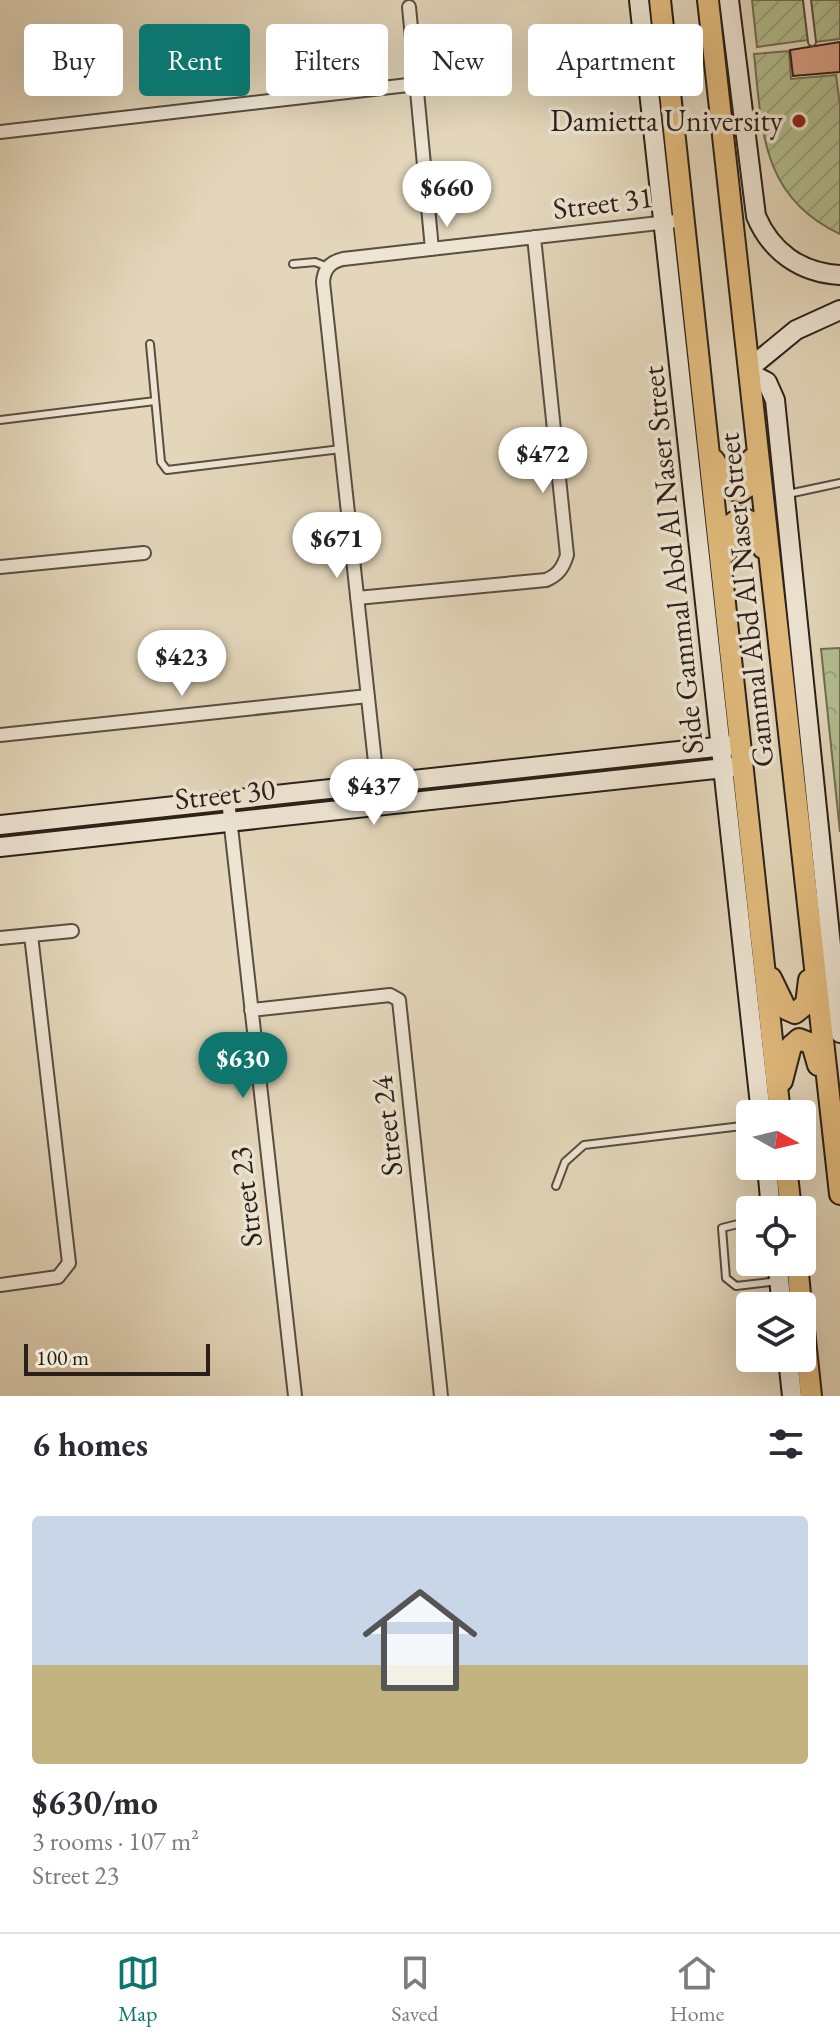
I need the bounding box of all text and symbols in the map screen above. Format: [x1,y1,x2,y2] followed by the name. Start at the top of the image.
[24,24,123,96] chip: Buy
[139,24,250,96] chip: Rent
[266,24,388,96] chip: Filters
[404,24,512,96] chip: New
[528,24,703,96] chip: Apartment
[550,101,784,140] place label: Damietta University
[790,112,808,130] marker: Damietta University
[400,161,494,229] pin: $660
[420,170,474,204] text: $660
[551,177,655,228] street label: Street 31
[633,363,712,756] street label: Side Gammal Abd Al Naser Street
[496,427,590,495] pin: $472
[708,430,782,769] street label: Gammal Abd Al Naser Street
[516,436,570,470] text: $472
[290,512,384,580] pin: $671
[310,521,364,555] text: $671
[135,630,229,698] pin: $423
[155,639,209,673] text: $423
[327,759,421,827] pin: $437
[347,768,401,802] text: $437
[173,769,277,818] street label: Street 30
[196,1032,290,1100] pin: $630
[216,1041,270,1075] text: $630
[362,1073,411,1178] street label: Street 24
[736,1100,816,1180] north arrow
[736,1100,816,1372] map controls
[220,1145,271,1249] street label: Street 23
[736,1196,816,1276] button: locate
[736,1292,816,1372] button: layers
[24,1340,210,1376] scale bar
[36,1343,89,1372] text: 100 m
[32,1422,148,1466] text: 6 homes
[764,1422,808,1466] icon: filters
[348,1568,492,1712] icon: home
[32,1780,158,1824] text: $630/mo
[32,1824,199,1858] text: 3 rooms · 107 m²
[32,1858,119,1892] text: Street 23
[116,1951,160,2028] tab: Map
[391,1951,438,2028] tab: Saved
[670,1951,724,2028] tab: Home

